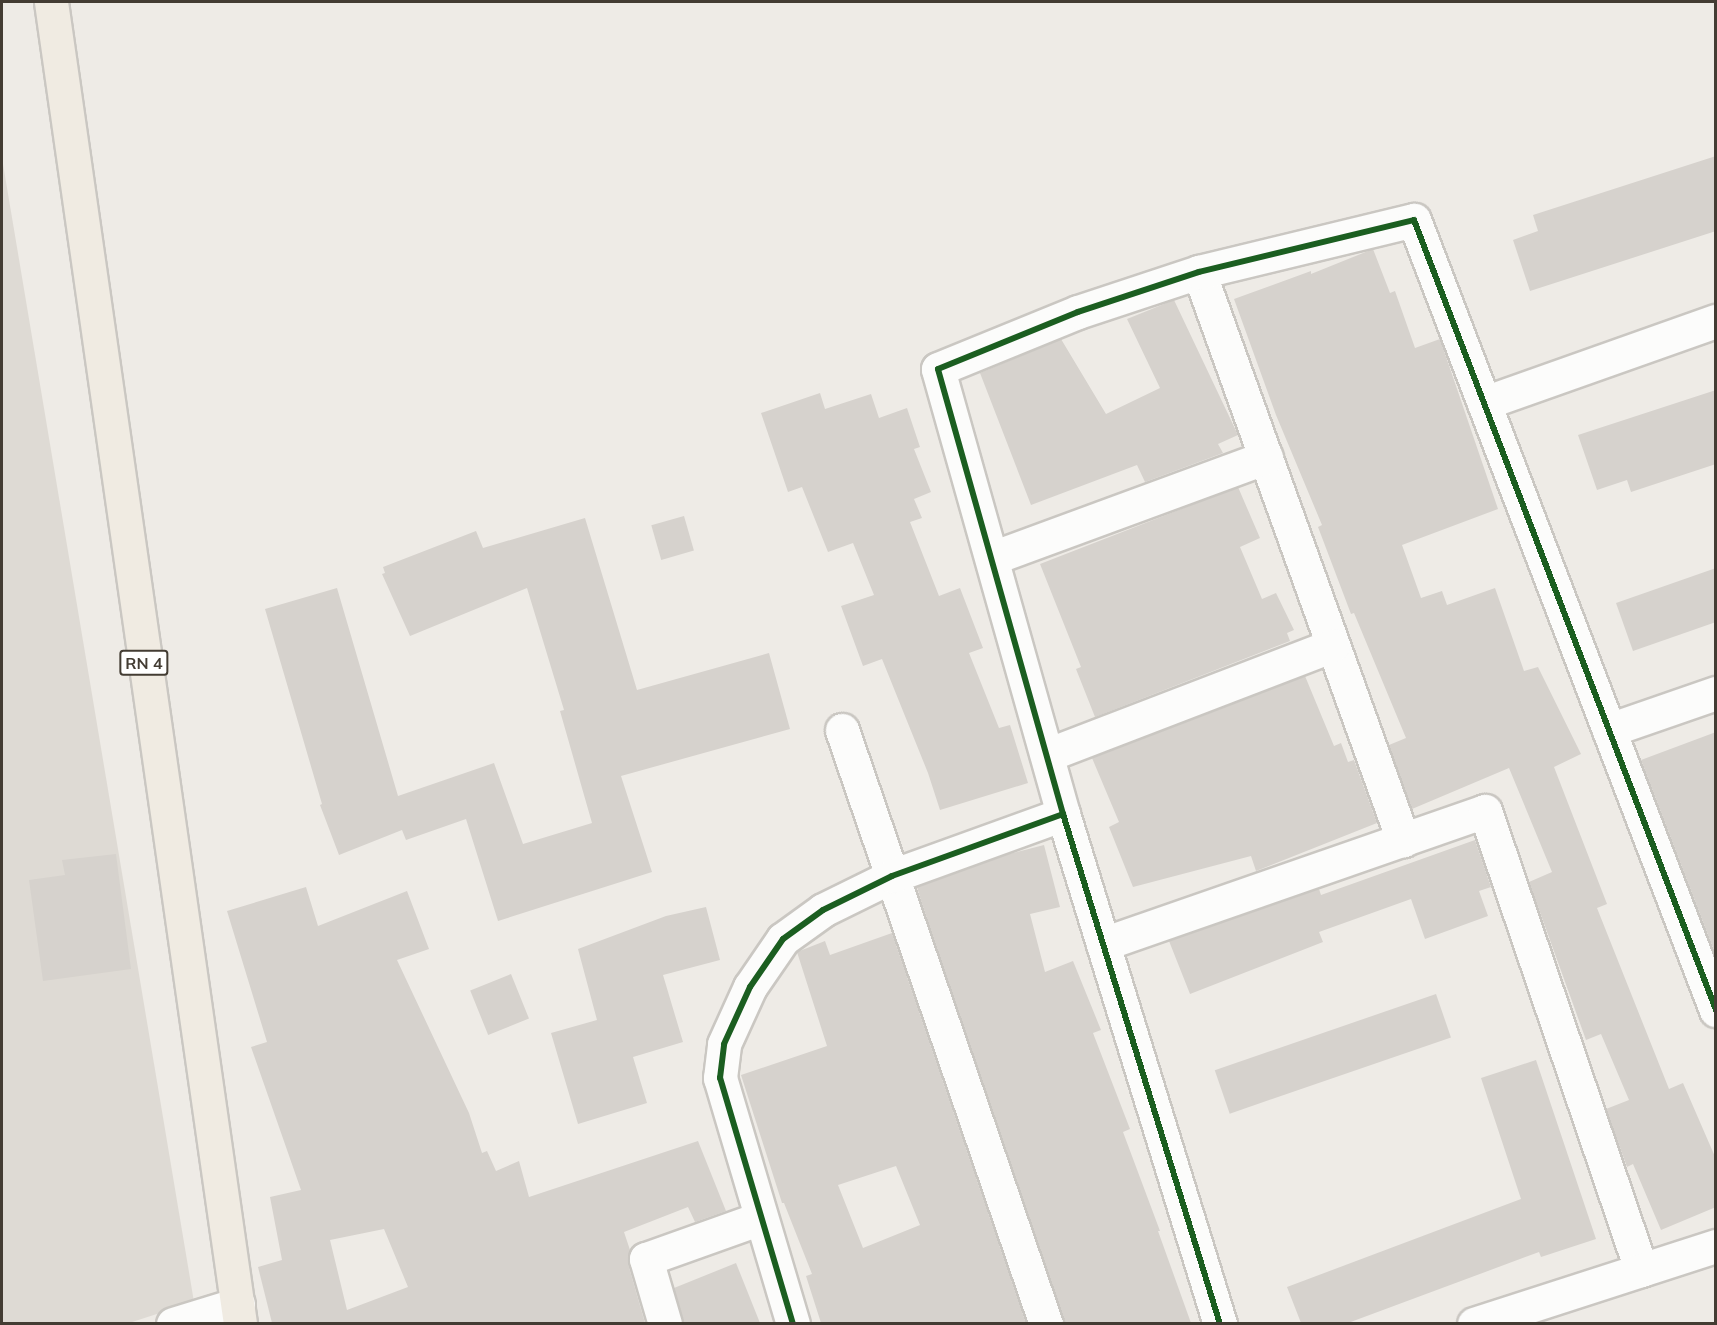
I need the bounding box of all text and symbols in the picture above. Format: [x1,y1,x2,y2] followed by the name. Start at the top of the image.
[118,650,170,676] road number: RN 4

